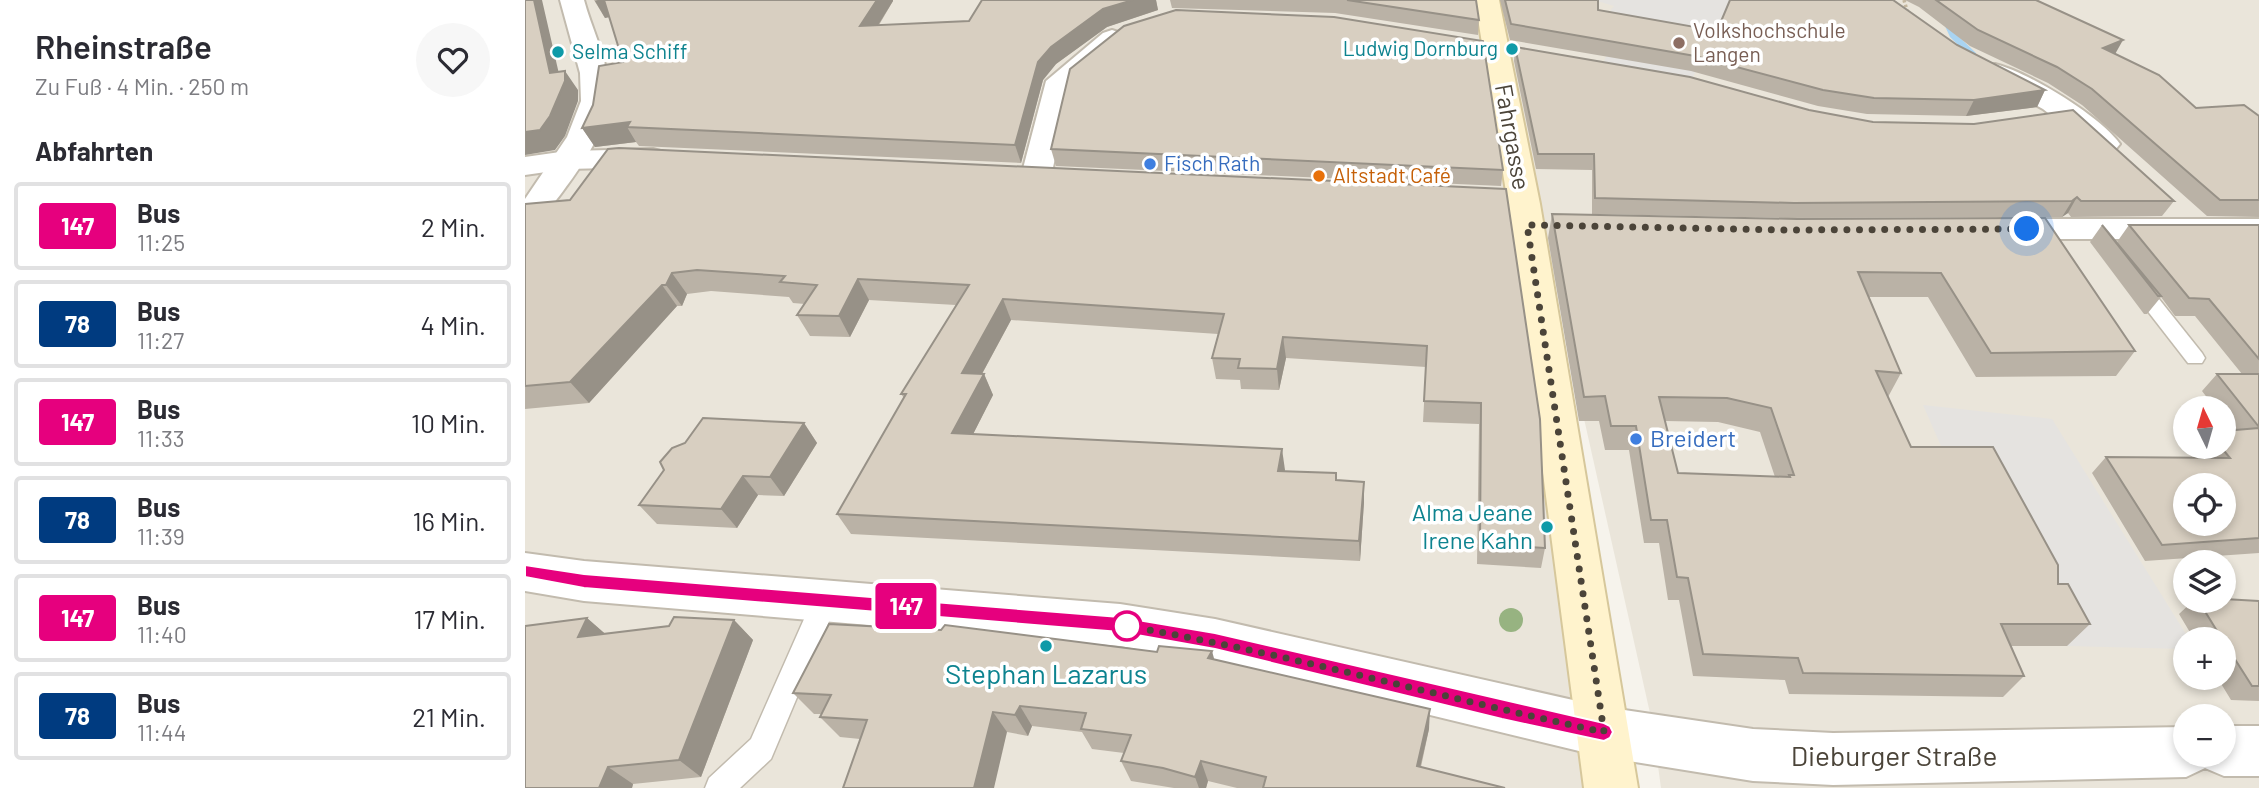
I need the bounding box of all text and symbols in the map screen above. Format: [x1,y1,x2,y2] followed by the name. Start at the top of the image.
[1693,17,1846,66] place label: Volkshochschule Langen
[416,23,490,97] button: heart
[35,26,212,66] text: Rheinstraße
[1343,35,1498,60] place label: Ludwig Dornburg
[1671,35,1687,51] marker: Volkshochschule Langen
[572,38,687,63] place label: Selma Schiff
[1504,41,1520,57] marker: Ludwig Dornburg
[550,44,566,60] marker: Selma Schiff
[35,72,249,100] text: Zu Fuß · 4 Min. · 250 m
[1490,81,1537,192] street label: Fahrgasse
[35,135,153,166] text: Abfahrten
[1164,150,1260,175] place label: Fisch Rath
[1142,156,1158,172] marker: Fisch Rath
[1333,162,1451,187] place label: Altstadt Café
[1311,168,1327,184] marker: Altstadt Café
[137,197,180,228] text: Bus
[61,211,94,240] text: 147
[421,211,486,242] text: 2 Min.
[2009,211,2044,246] your location
[137,228,185,256] text: 11:25
[137,295,180,326] text: Bus
[65,309,90,338] text: 78
[421,309,486,340] text: 4 Min.
[137,326,184,354] text: 11:27
[137,393,180,424] text: Bus
[2173,396,2237,458] north arrow
[2173,396,2236,767] map controls
[61,407,94,436] text: 147
[411,407,486,438] text: 10 Min.
[1650,423,1736,452] place label: Breidert
[137,424,185,452] text: 11:33
[1628,431,1644,447] marker: Breidert
[2173,473,2236,536] button: locate
[137,491,180,522] text: Bus
[1412,497,1533,554] place label: Alma Jeane Irene Kahn
[65,505,90,534] text: 78
[412,505,486,536] text: 16 Min.
[1539,519,1555,535] marker: Alma Jeane Irene Kahn
[137,522,185,550] text: 11:39
[2173,550,2236,613] button: layers
[866,583,946,629] line badge: 147
[137,589,180,620] text: Bus
[889,591,923,620] text: 147
[61,603,94,632] text: 147
[413,603,486,634] text: 17 Min.
[1112,611,1142,641] unlabelled marker
[137,620,187,648] text: 11:40
[2173,627,2236,690] button: +
[1038,638,1054,654] marker: Stephan Lazarus
[945,656,1147,690] place label: Stephan Lazarus
[137,687,180,718] text: Bus
[65,701,90,730] text: 78
[412,701,486,732] text: 21 Min.
[2173,704,2236,767] button: −
[137,718,186,746] text: 11:44
[1791,738,1997,772] street label: Dieburger Straße

